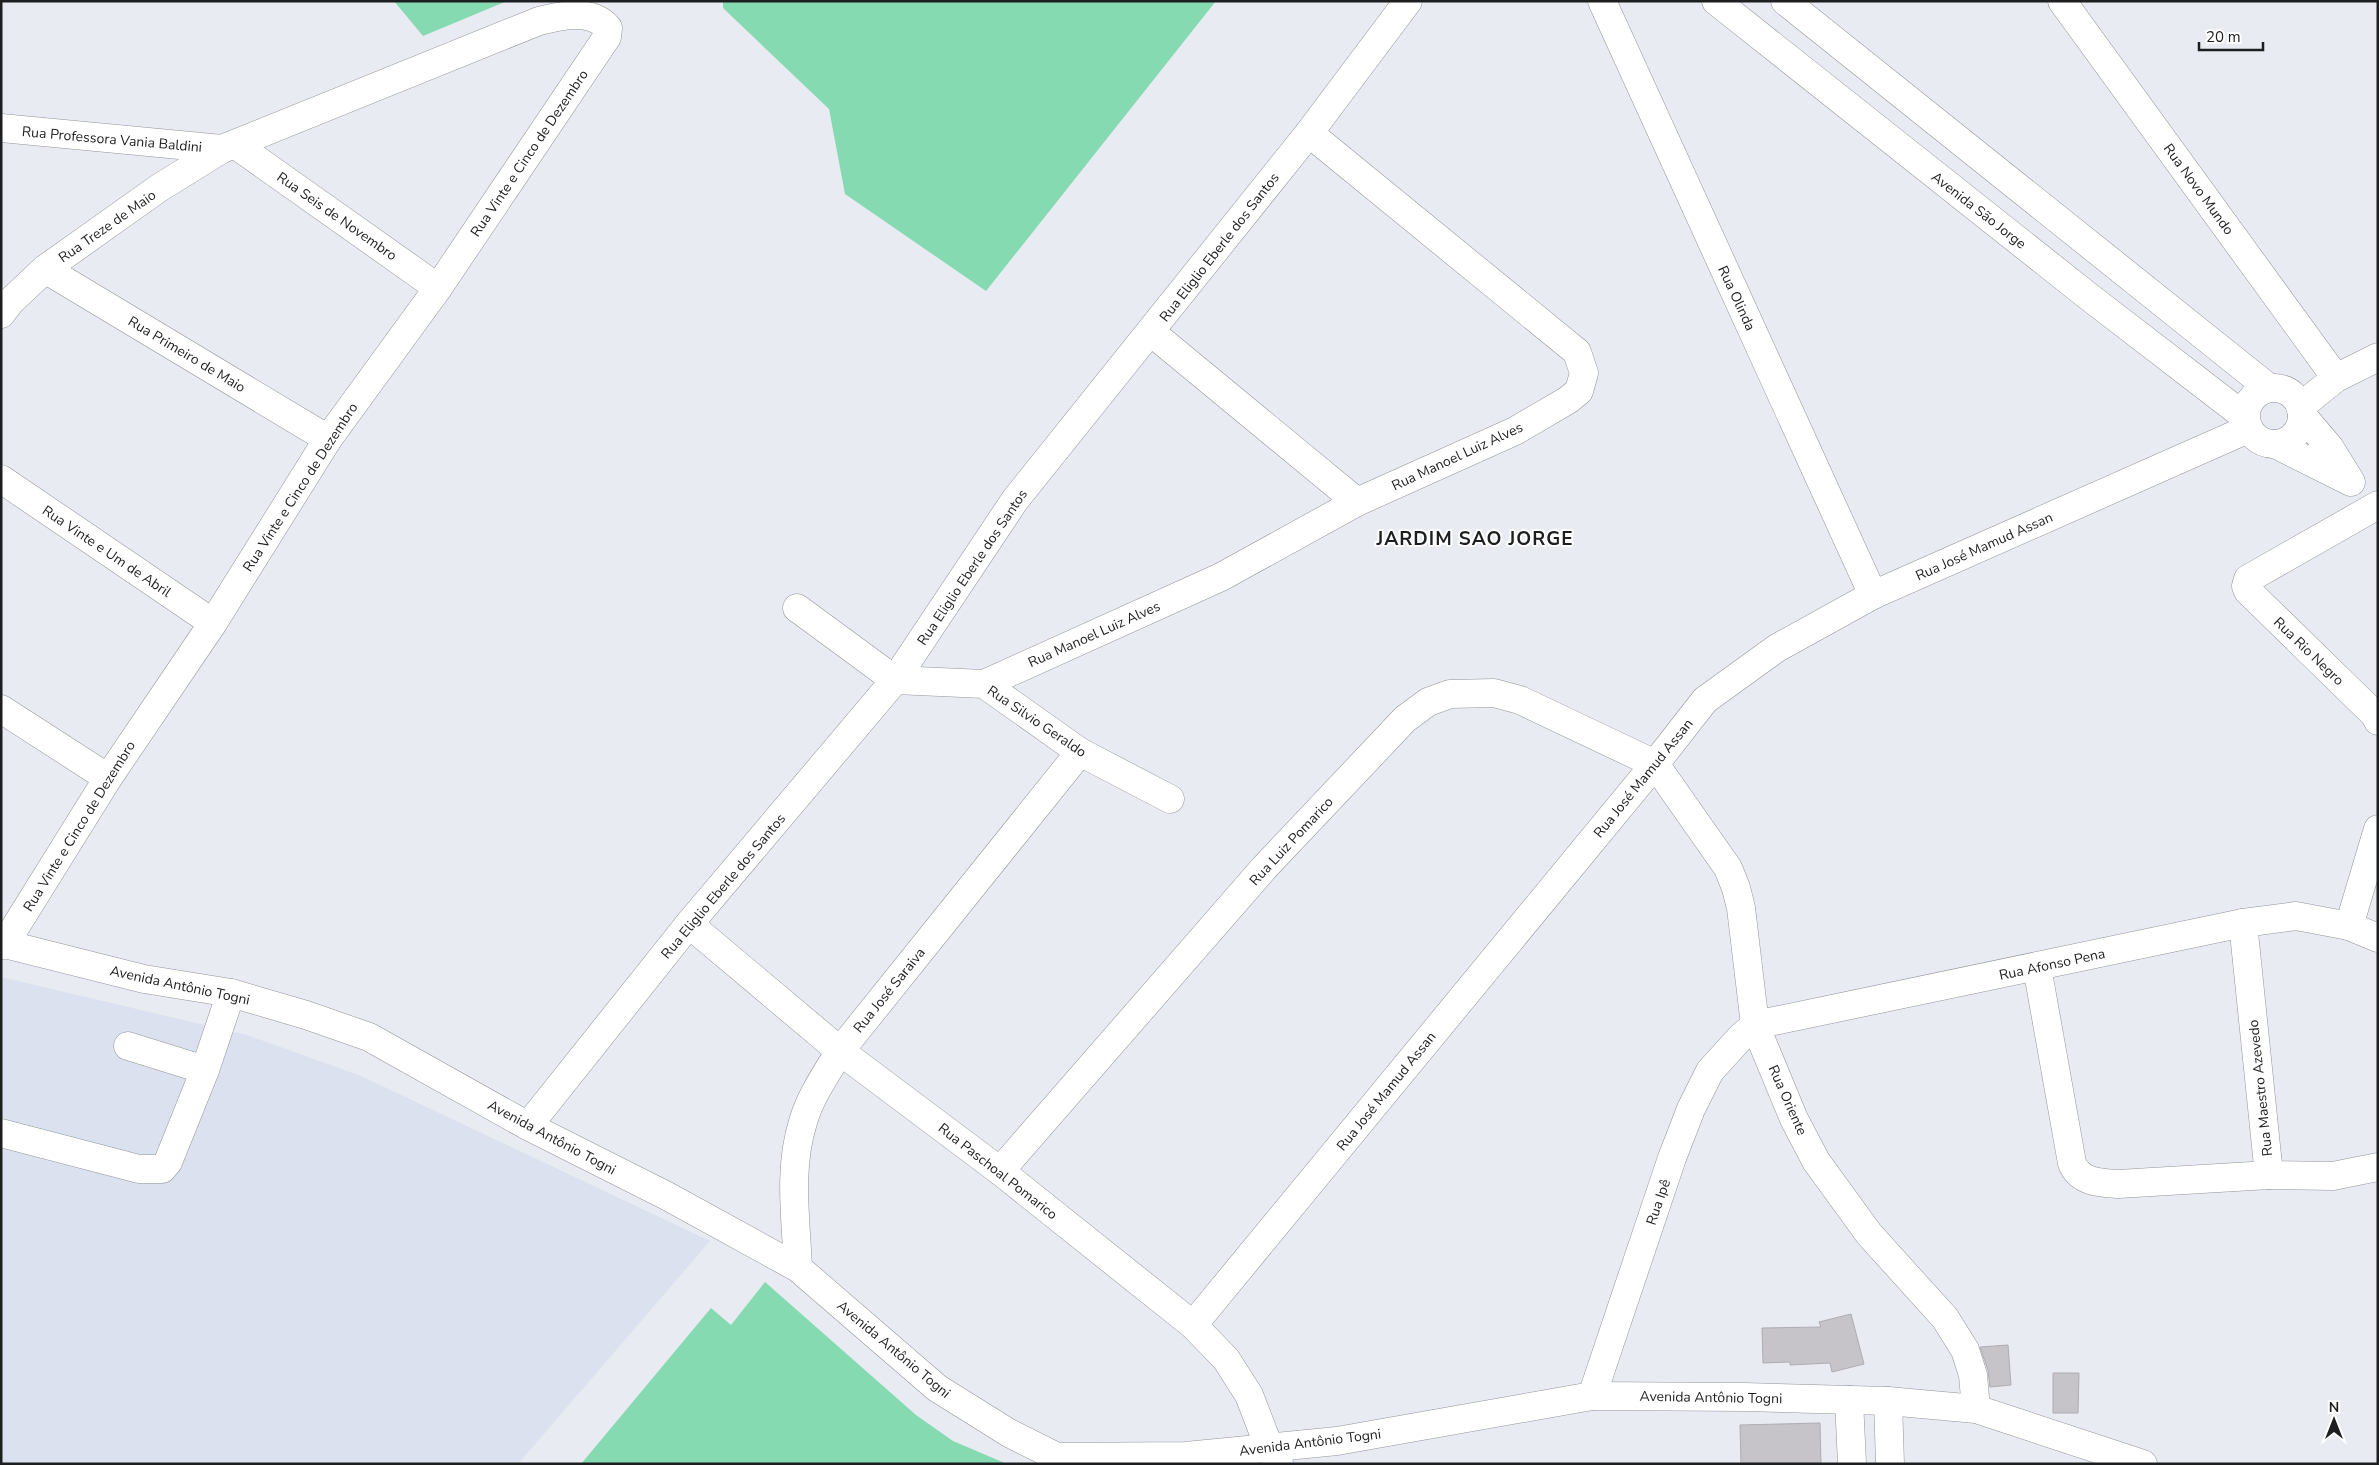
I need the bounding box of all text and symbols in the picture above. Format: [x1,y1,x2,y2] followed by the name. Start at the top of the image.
[2199,20,2263,52] scale bar
[2206,27,2241,47] text: 20 m
[466,66,593,241] street label: Rua Vinte e Cinco de Dezembro
[21,122,203,157] street label: Rua Professora Vania Baldini
[2159,140,2238,239] street label: Rua Novo Mundo
[1928,167,2030,253] street label: Avenida São Jorge
[273,168,401,265] street label: Rua Seis de Novembro
[1155,169,1284,326] street label: Rua Eliglio Eberle dos Santos
[55,186,160,267] street label: Rua Treze de Maio
[1713,263,1760,334] street label: Rua Olinda
[124,312,249,397] street label: Rua Primeiro de Maio
[239,399,362,575] street label: Rua Vinte e Cinco de Dezembro
[1389,418,1526,495] street label: Rua Manoel Luiz Alves
[913,485,1032,649] street label: Rua Eliglio Eberle dos Santos
[38,501,176,602] street label: Rua Vinte e Um de Abril
[1913,508,2056,585] street label: Rua José Mamud Assan
[1375,526,1574,552] district label: JARDIM SAO JORGE
[1025,597,1163,672] street label: Rua Manoel Luiz Alves
[2269,613,2348,690] street label: Rua Rio Negro
[983,681,1090,762] street label: Rua Silvio Geraldo
[1589,715,1697,842] street label: Rua José Mamud Assan
[19,737,140,915] street label: Rua Vinte e Cinco de Dezembro
[1245,793,1338,890] street label: Rua Luiz Pomarico
[657,809,790,963] street label: Rua Eliglio Eberle dos Santos
[849,944,930,1037] street label: Rua José Saraiva
[1997,944,2107,985] street label: Rua Afonso Pena
[108,961,252,1010] street label: Avenida Antônio Togni
[2244,1018,2277,1157] street label: Rua Maestro Azevedo
[1332,1028,1440,1155] street label: Rua José Mamud Assan
[1764,1062,1811,1138] street label: Rua Oriente
[484,1096,619,1179] street label: Avenida Antônio Togni
[934,1119,1061,1224] street label: Rua Paschoal Pomarico
[1642,1177,1675,1228] street label: Rua Ipê
[833,1296,954,1403] street label: Avenida Antônio Togni
[1640,1387,1782,1408] street label: Avenida Antônio Togni
[2309,1395,2359,1445] north arrow
[2329,1398,2339,1417] text: N
[1238,1424,1382,1461] street label: Avenida Antônio Togni

